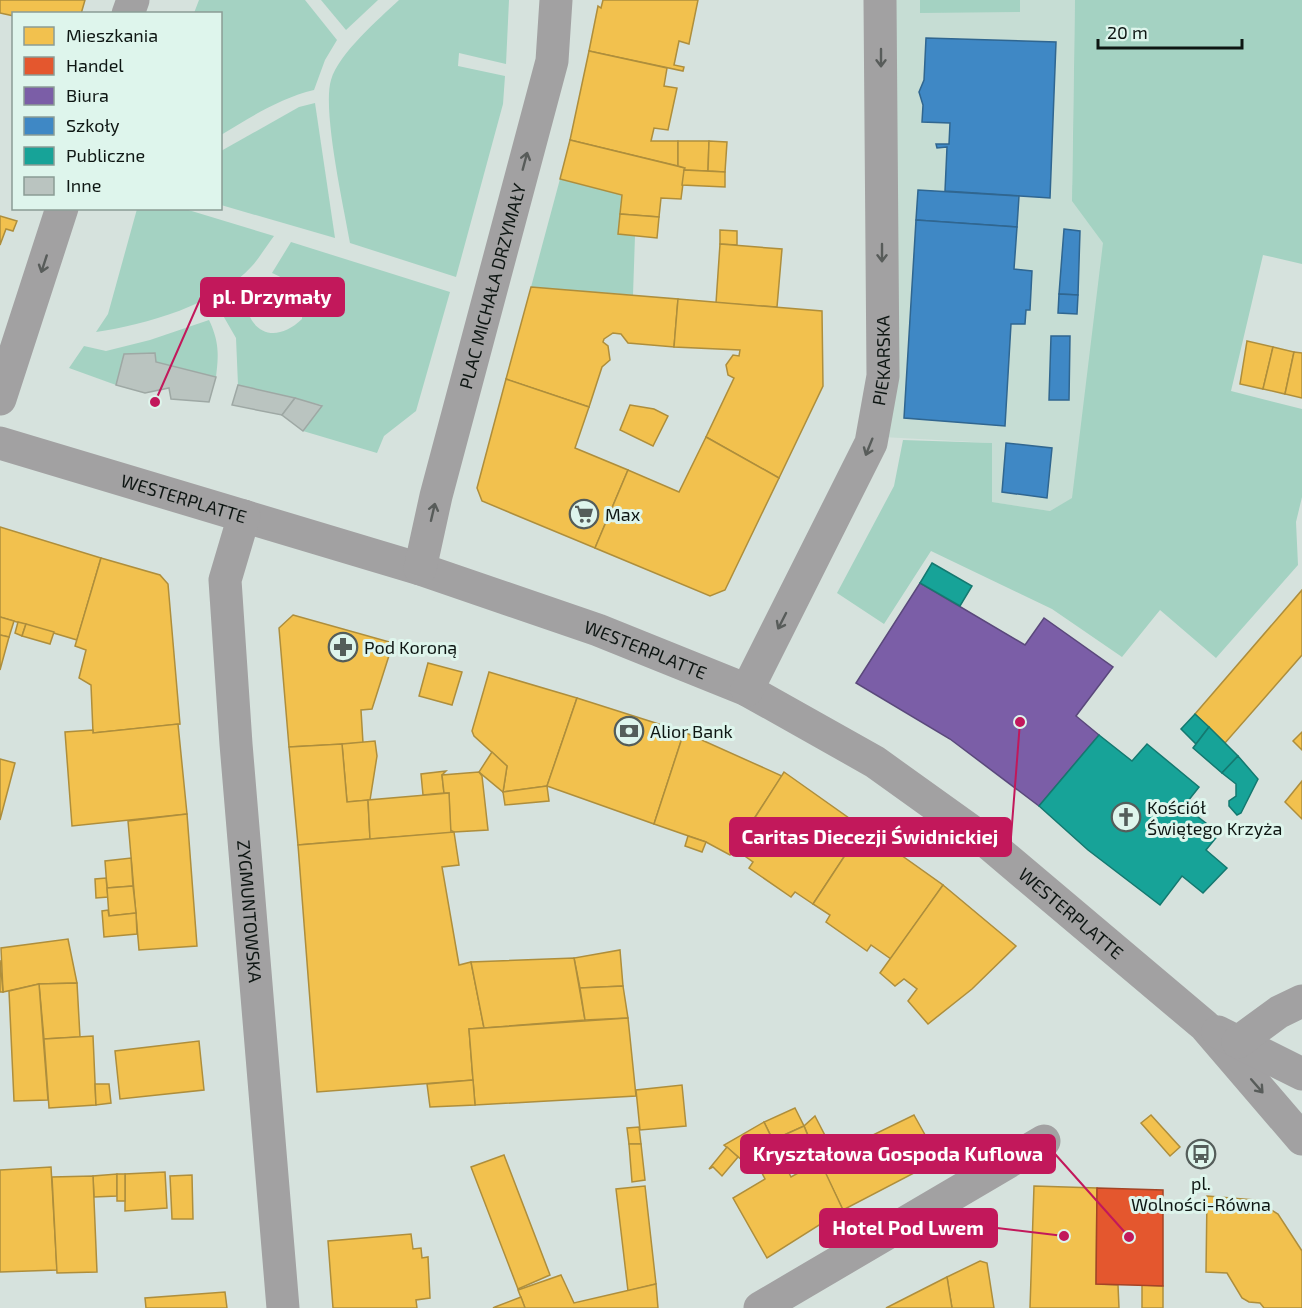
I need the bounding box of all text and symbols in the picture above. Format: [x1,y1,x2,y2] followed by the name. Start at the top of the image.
[12,12,222,210] legend
[1098,12,1242,50] scale bar
[1107,21,1148,43] text: 20 m
[66,24,158,46] text: Mieszkania
[875,48,887,68] one-way arrow
[66,54,124,76] text: Handel
[66,84,109,106] text: Biura
[66,114,120,136] text: Szkoły
[66,144,145,166] text: Publiczne
[520,152,532,171] one-way arrow
[66,174,101,196] text: Inne
[454,180,530,391] street label: PLAC MICHAŁA DRZYMAŁY
[876,243,888,263] one-way arrow
[38,254,49,273] one-way arrow
[201,278,344,316] callout: pl. Drzymały
[212,284,332,309] text: pl. Drzymały
[867,314,894,407] street label: PIEKARSKA
[862,437,873,455] one-way arrow
[118,469,249,527] street label: WESTERPLATTE
[568,498,600,530] supermarket icon: Max
[427,502,439,521] one-way arrow
[605,503,641,525] place label: Max
[775,612,787,630] one-way arrow
[582,615,710,684] street label: WESTERPLATTE
[327,631,359,663] pharmacy icon: Pod Koroną
[364,636,457,658] place label: Pod Koroną
[613,715,645,747] bank icon: Alior Bank
[650,720,733,742] place label: Alior Bank
[1147,796,1282,839] place label: Kościół Świętego Krzyża
[1110,801,1142,833] church icon: Kościół Świętego Krzyża
[730,818,1011,856] callout: Caritas Diecezji Świdnickiej
[742,824,998,848] text: Caritas Diecezji Świdnickiej
[233,839,267,984] street label: ZYGMUNTOWSKA
[1014,863,1128,963] street label: WESTERPLATTE
[1250,1078,1263,1094] one-way arrow
[741,1135,1055,1173] callout: Kryształowa Gospoda Kuflowa
[1185,1138,1217,1170] bus stop icon: pl. Wolności-Równa
[753,1141,1043,1166] text: Kryształowa Gospoda Kuflowa
[1131,1172,1271,1215] place label: pl. Wolności-Równa
[820,1209,997,1247] callout: Hotel Pod Lwem
[832,1215,984,1239] text: Hotel Pod Lwem

